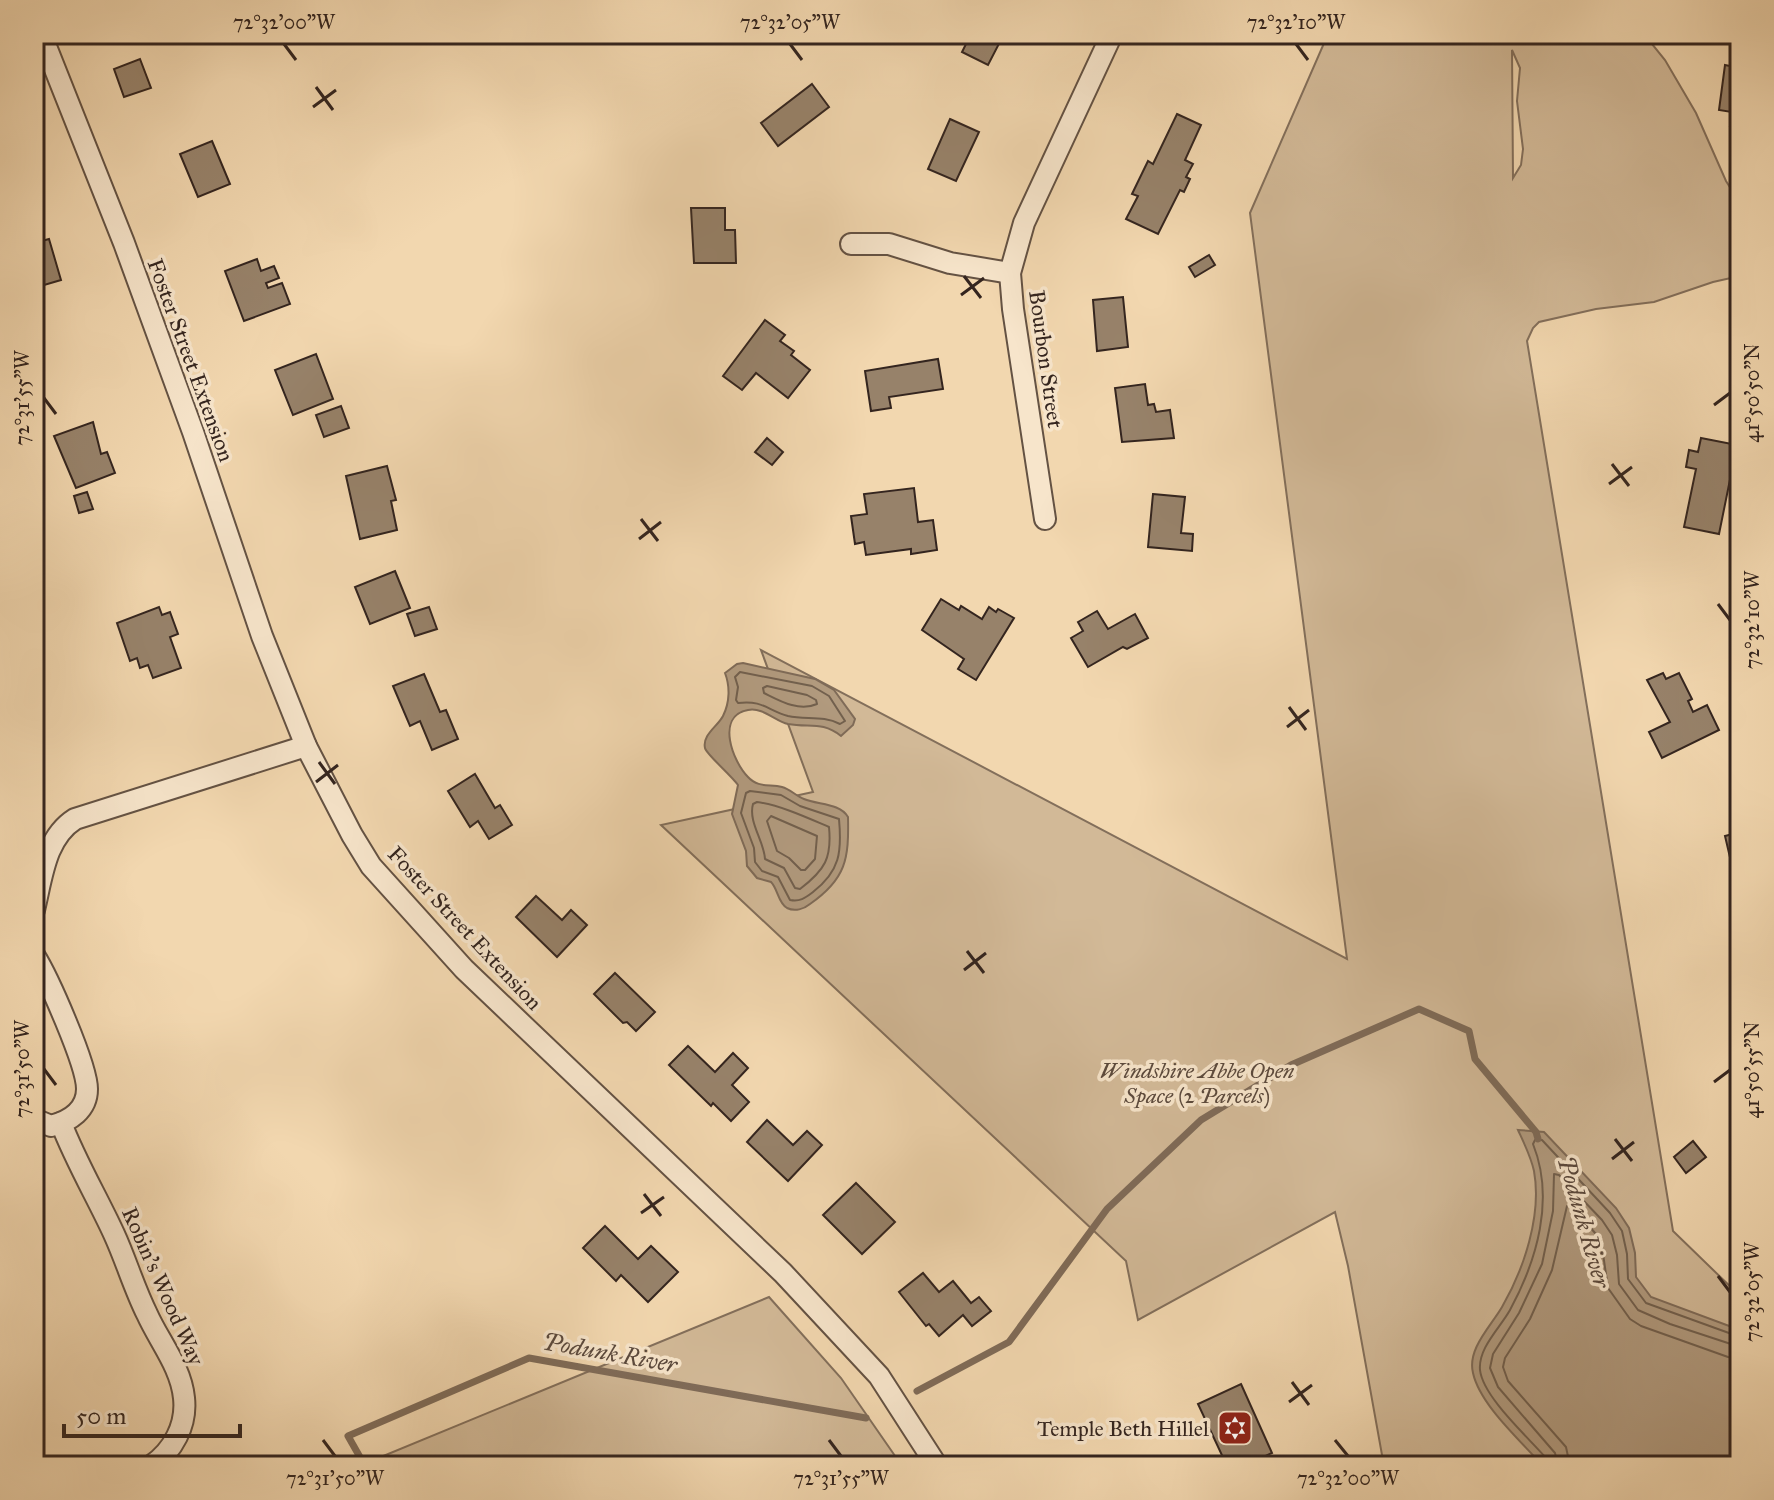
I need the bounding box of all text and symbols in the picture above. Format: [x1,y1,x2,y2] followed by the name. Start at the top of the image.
[233,10,336,34] text: 72°32'00"W
[740,10,841,34] text: 72°32'05"W
[1247,10,1346,34] text: 72°32'10"W
[142,255,240,465] street label: Foster Street Extension
[1023,288,1069,430] street label: Bourbon Street
[1740,343,1764,443] text: 41°50'50"N
[10,349,34,446] text: 72°31'55"W
[1740,570,1764,669] text: 72°32'10"W
[382,841,548,1016] street label: Foster Street Extension
[10,1019,34,1118] text: 72°31'50"W
[1740,1021,1764,1119] text: 41°50'55"N
[1100,1057,1295,1109] park label: Windshire Abbe Open Space (2 Parcels)
[1551,1153,1618,1293] water label: Podunk River
[116,1203,210,1370] street label: Robin's Wood Way
[1740,1241,1764,1342] text: 72°32'05"W
[541,1326,681,1380] water label: Podunk River
[64,1388,240,1438] scale bar
[76,1401,126,1431] text: 50 m
[1216,1409,1254,1447] synagogue icon: Temple Beth Hillel
[1037,1415,1209,1442] place label: Temple Beth Hillel
[286,1466,385,1490] text: 72°31'50"W
[793,1466,890,1490] text: 72°31'55"W
[1297,1466,1400,1490] text: 72°32'00"W

